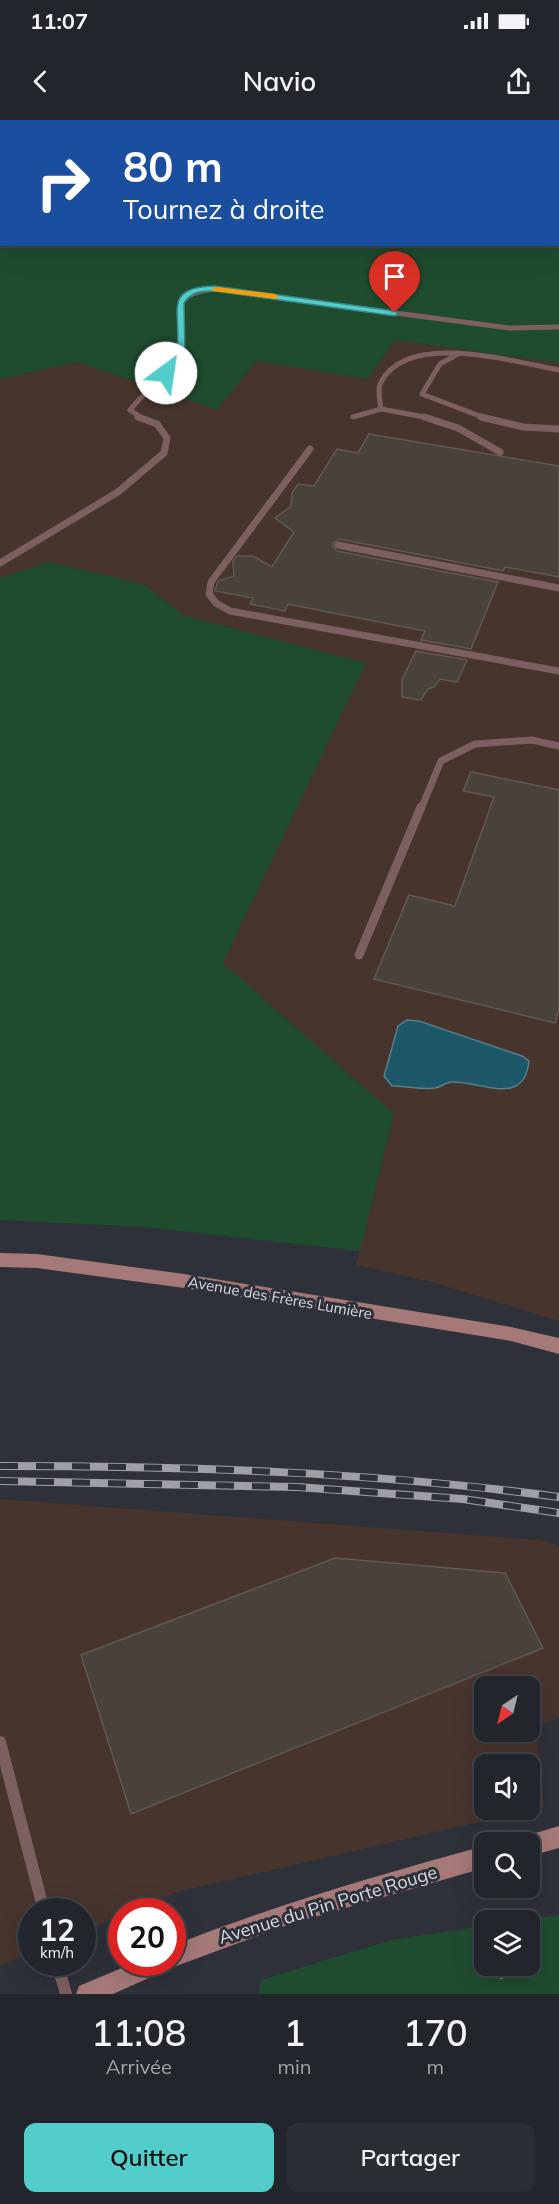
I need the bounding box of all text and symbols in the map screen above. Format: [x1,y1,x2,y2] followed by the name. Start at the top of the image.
[30,7,88,35] text: 11:07
[243,64,316,98] text: Navio
[24,65,57,98] icon: back
[502,65,535,98] icon: share
[123,140,223,193] text: 80 m
[24,144,102,222] icon: right
[123,192,324,226] text: Tournez à droite
[369,251,420,313] pin
[378,260,411,293] icon: arrive
[134,341,198,405] position arrow
[187,1272,374,1323] street label: Avenue des Frères Lumière
[474,1676,540,1742] north arrow
[474,1676,540,1976] map controls
[474,1754,540,1820] button: sound
[474,1832,540,1898] button: search
[216,1860,440,1949] street label: Avenue du Pin Porte Rouge
[108,1898,186,1976] speed limit sign: 20
[474,1910,540,1976] button: layers
[39,1911,75,1949] text: 12
[40,1943,74,1962] text: km/h
[91,2010,186,2055] text: 11:08
[284,2010,305,2055] text: 1
[403,2010,468,2055] text: 170
[106,2054,172,2079] text: Arrivée
[278,2054,312,2079] text: min
[427,2054,444,2079] text: m
[24,2123,274,2192] button: Quitter
[286,2123,535,2192] button: Partager

